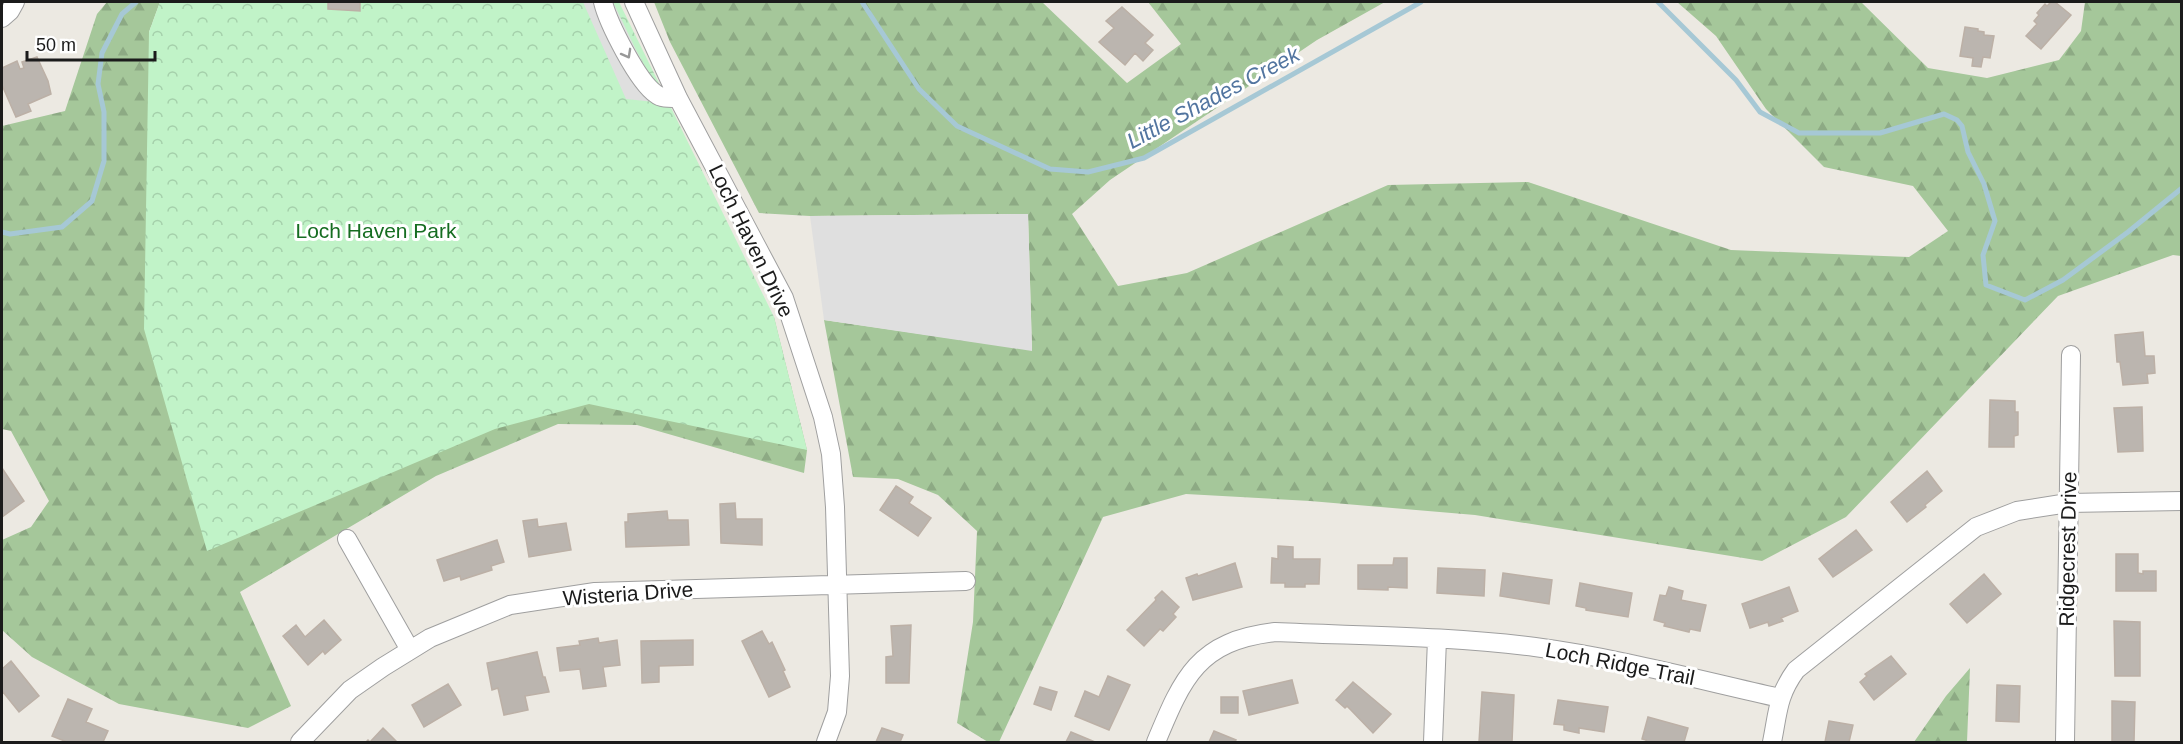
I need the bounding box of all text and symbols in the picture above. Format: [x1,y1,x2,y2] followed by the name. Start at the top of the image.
[27,24,154,62] scale bar
[36,35,76,55] text: 50 m
[1123,41,1305,154] water label: Little Shades Creek
[620,48,631,59] one-way arrow
[705,161,798,321] street label: Loch Haven Drive
[295,219,457,242] park label: Loch Haven Park
[2055,471,2080,627] street label: Ridgecrest Drive
[562,577,694,610] street label: Wisteria Drive
[1543,638,1697,689] street label: Loch Ridge Trail

